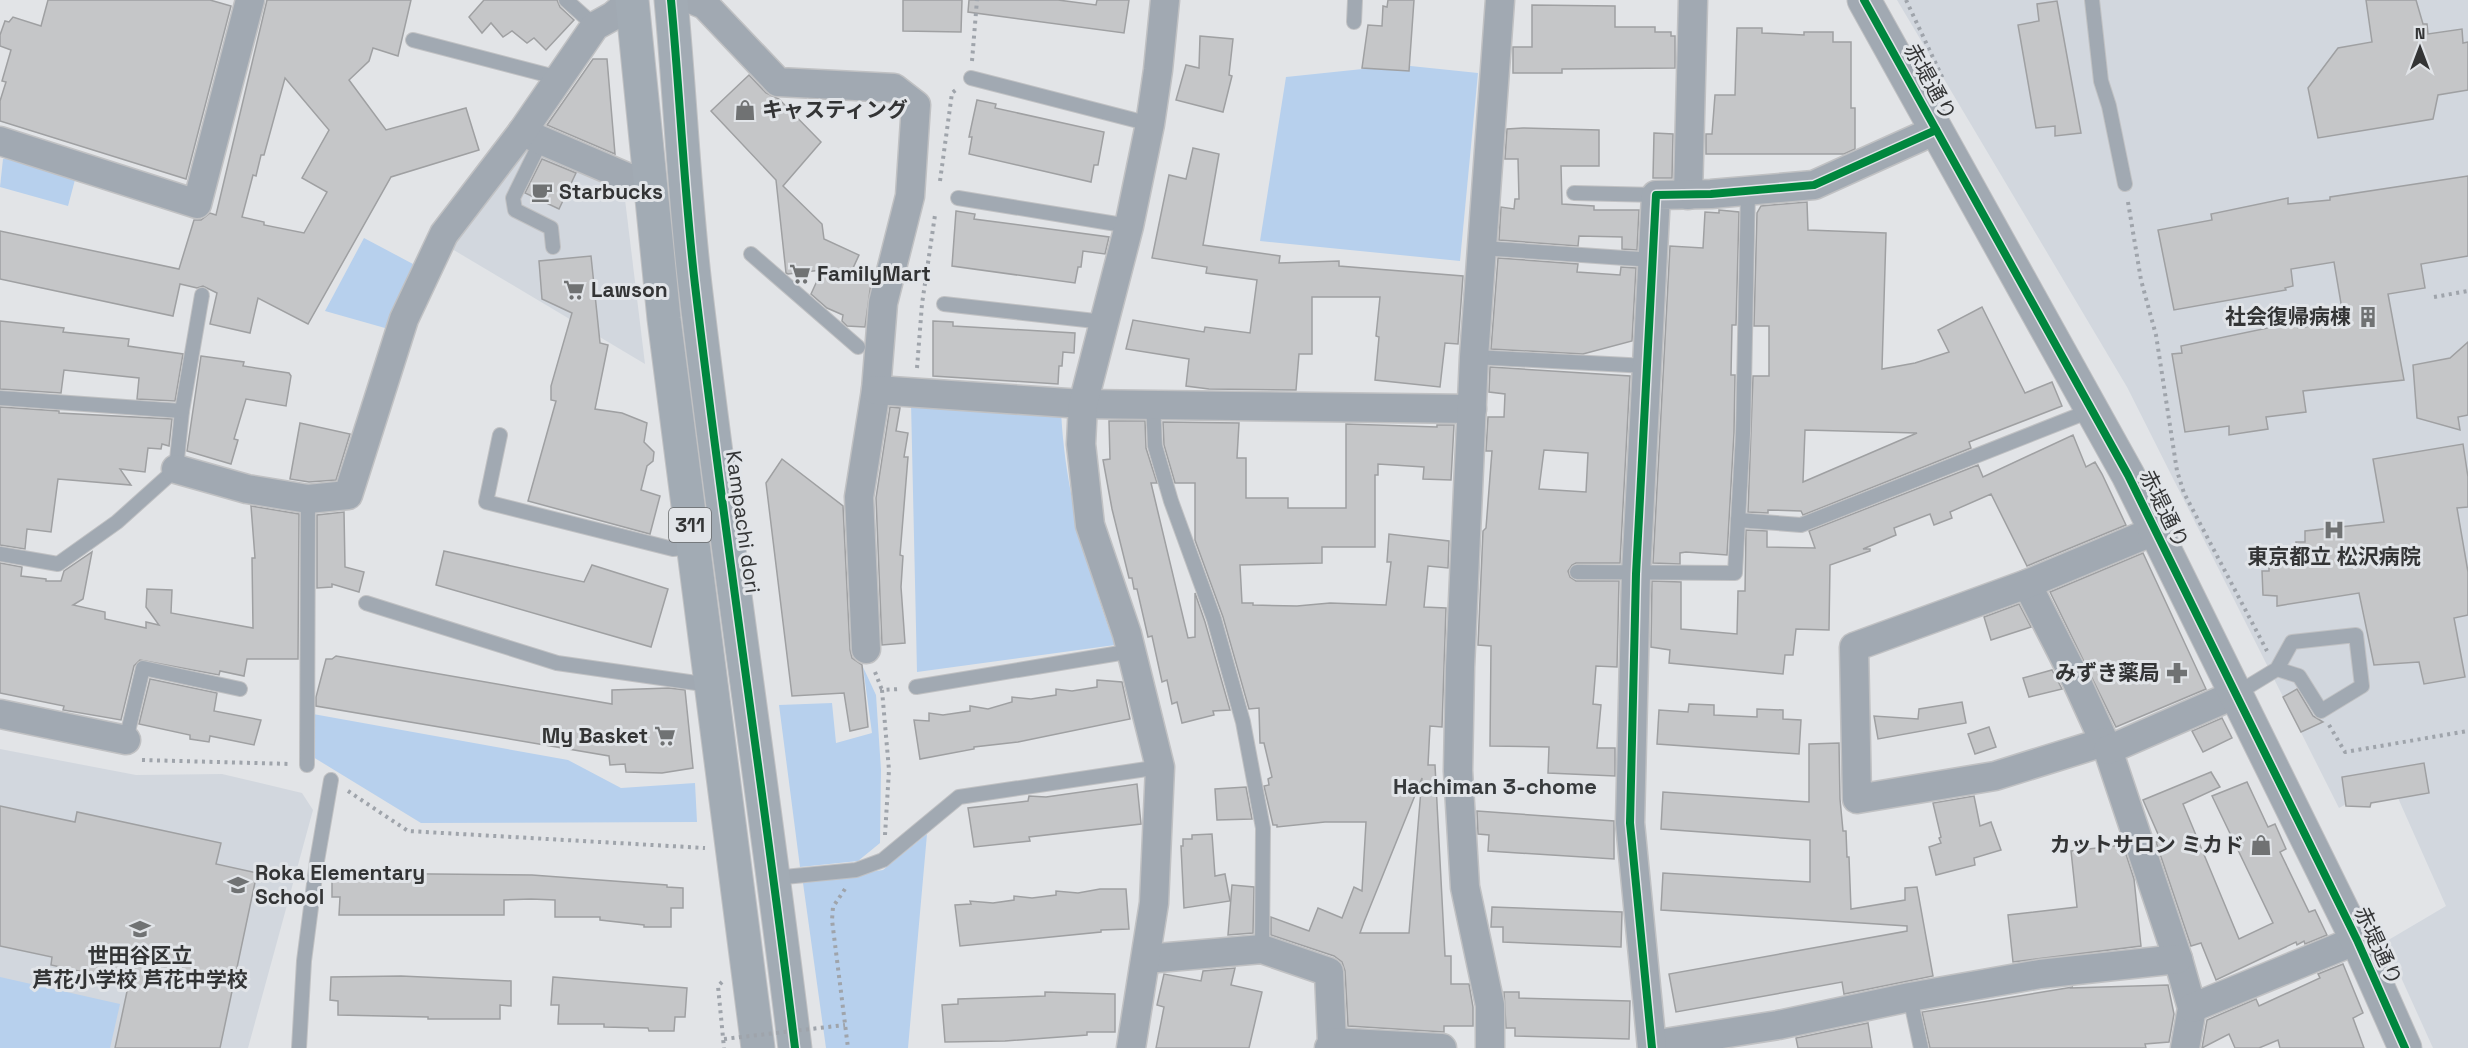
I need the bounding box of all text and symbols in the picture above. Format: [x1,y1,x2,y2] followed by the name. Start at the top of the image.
[2390,18,2450,78] north arrow
[2415,23,2425,44] text: N
[1898,38,1963,125] street label: 赤堤通り
[762,96,908,123] place label: キャスティング
[733,98,757,122] shop icon: キャスティング
[559,178,663,205] place label: Starbucks
[530,180,554,204] cafe icon: Starbucks
[817,260,931,287] place label: FamilyMart
[788,262,812,286] supermarket icon: FamilyMart
[591,276,668,303] place label: Lawson
[562,278,586,302] supermarket icon: Lawson
[2225,303,2351,330] place label: 社会復帰病棟
[2356,305,2380,329] building icon: 社会復帰病棟
[720,449,767,595] street label: Kampachi dori
[2134,465,2195,552] street label: 赤堤通り
[669,508,711,542] road number: 311
[2322,518,2346,542] hospital icon: 東京都立 松沢病院
[2247,543,2421,570] place label: 東京都立 松沢病院
[2055,659,2160,686] place label: みずき薬局
[2165,661,2189,685] pharmacy icon: みずき薬局
[542,722,648,749] place label: My Basket
[653,724,677,748] supermarket icon: My Basket
[1393,772,1597,800] district label: Hachiman 3-chome
[2050,831,2244,858] place label: カットサロン ミカド
[2249,833,2273,857] shop icon: カットサロン ミカド
[255,859,425,910] place label: Roka Elementary School
[226,873,250,897] school or university icon: Roka Elementary School
[2348,902,2408,990] street label: 赤堤通り
[128,917,152,941] school or university icon: 世田谷区立 芦花小学校 芦花中学校
[32,942,248,993] place label: 世田谷区立 芦花小学校 芦花中学校

